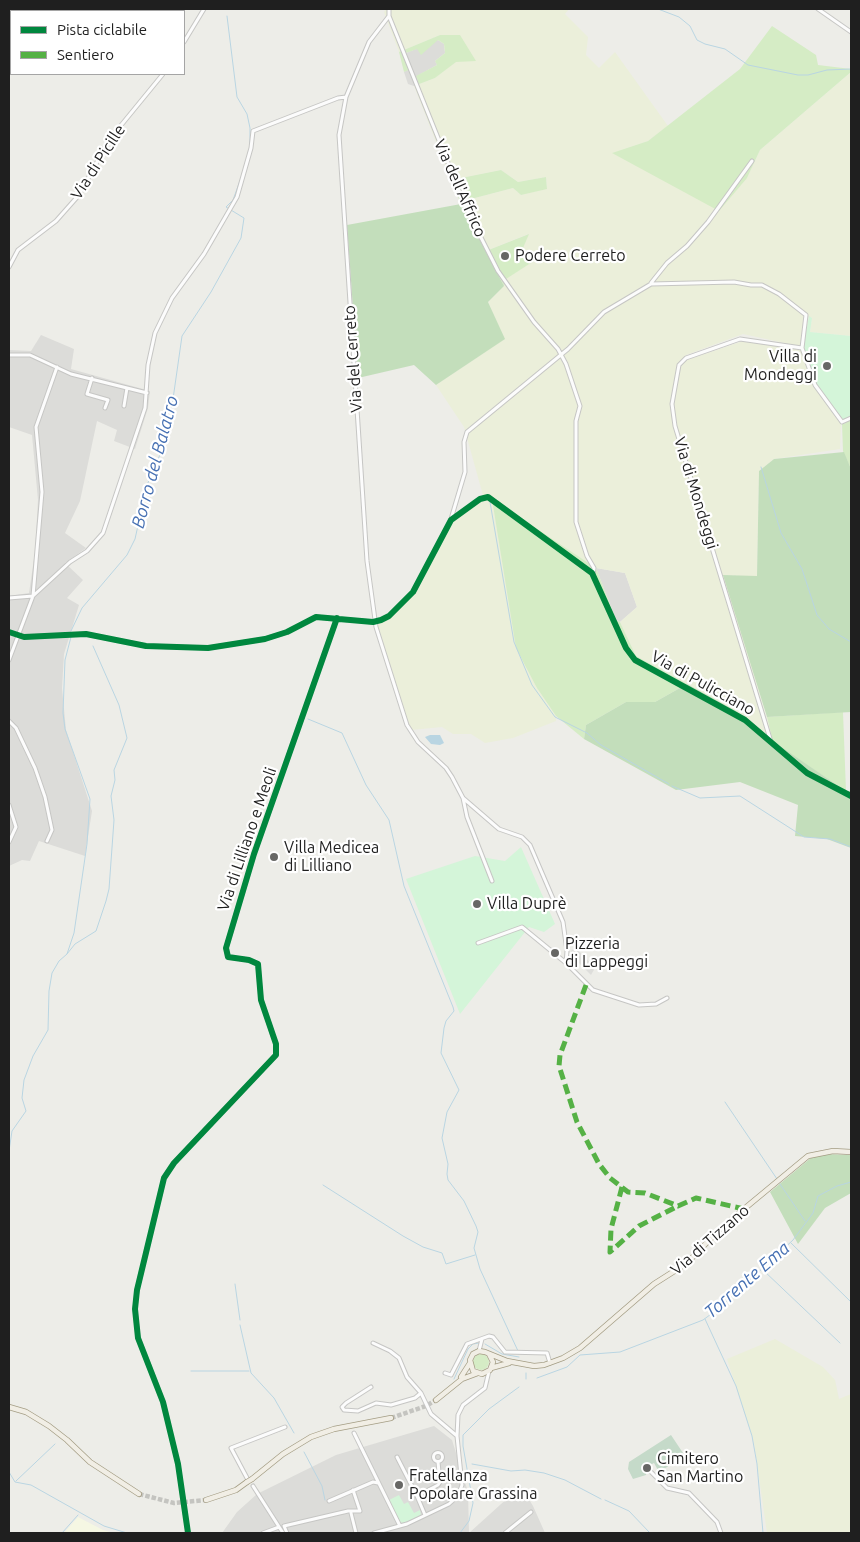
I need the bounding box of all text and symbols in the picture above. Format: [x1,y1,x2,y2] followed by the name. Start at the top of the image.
[10,10,185,75] legend
[57,21,147,38] text: Pista ciclabile
[57,46,114,63] text: Sentiero
[67,121,129,203] street label: Via di Picille
[430,136,490,240] street label: Via dell'Affrico
[515,246,626,266] place label: Podere Cerreto
[499,250,511,262] marker: Podere Cerreto
[340,305,366,413] street label: Via del Cerreto
[744,347,817,385] place label: Villa di Mondeggi
[821,360,833,372] marker: Villa di Mondeggi
[127,394,183,530] water label: Borro del Balatro
[670,435,722,551] street label: Via di Mondeggi
[648,647,758,719] street label: Via di Pulicciano
[213,765,281,913] street label: Via di Lilliano e Meoli
[284,838,379,876] place label: Villa Medicea di Lilliano
[268,851,280,863] marker: Villa Medicea di Lilliano
[487,894,567,914] place label: Villa Duprè
[471,898,483,910] marker: Villa Duprè
[565,934,648,972] place label: Pizzeria di Lappeggi
[549,947,561,959] marker: Pizzeria di Lappeggi
[667,1201,753,1279] street label: Via di Tizzano
[700,1237,794,1323] water label: Torrente Ema
[657,1449,743,1487] place label: Cimitero San Martino
[641,1462,653,1474] marker: Cimitero San Martino
[409,1466,537,1504] place label: Fratellanza Popolare Grassina
[393,1479,405,1491] marker: Fratellanza Popolare Grassina

